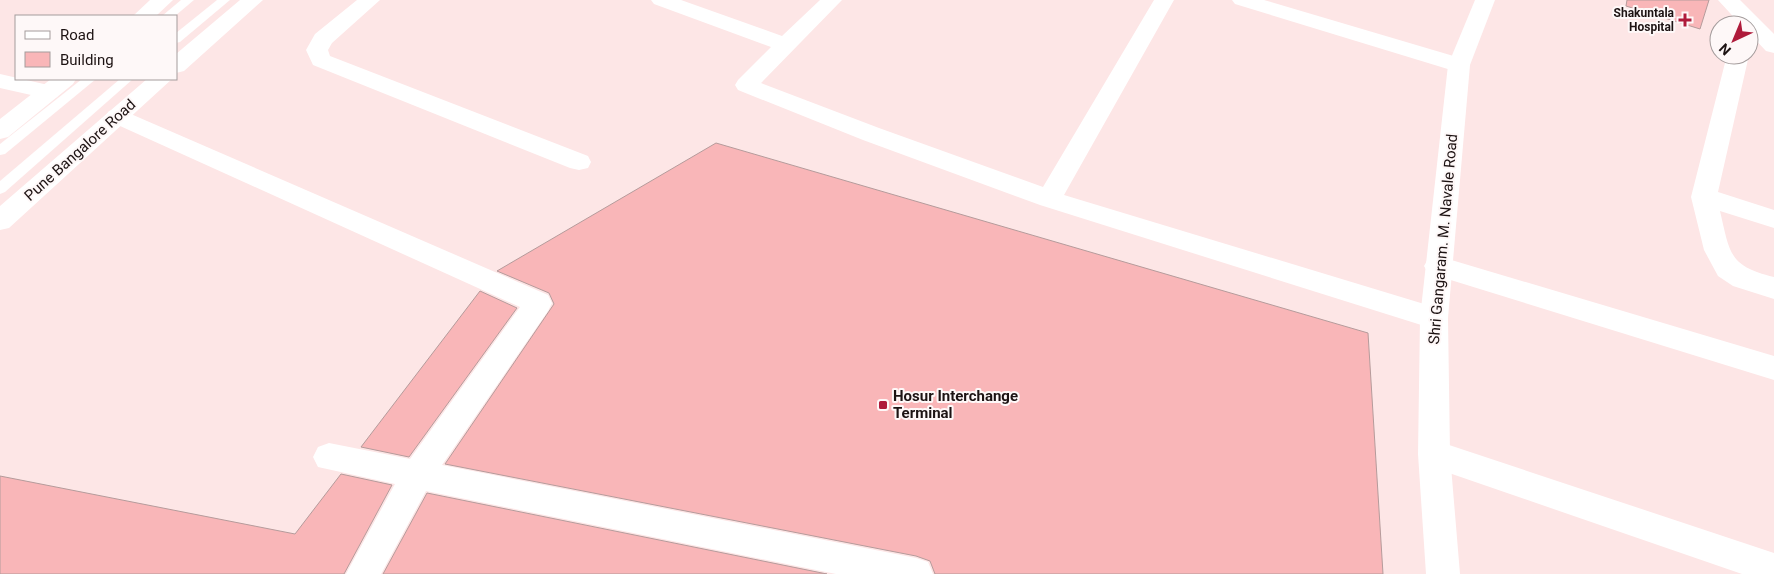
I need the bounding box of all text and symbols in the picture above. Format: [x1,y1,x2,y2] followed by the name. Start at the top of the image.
[1614,6,1675,34] place label: Shakuntala Hospital
[1678,13,1692,27] marker: Shakuntala Hospital
[15,15,178,80] legend
[1709,15,1759,65] north arrow
[60,26,94,44] text: Road
[1716,40,1734,59] text: N
[60,51,114,69] text: Building
[21,95,139,205] street label: Pune Bangalore Road
[1425,133,1461,345] street label: Shri Gangaram. M. Navale Road
[893,387,1018,422] place label: Hosur Interchange Terminal
[877,399,889,411] marker: Hosur Interchange Terminal

